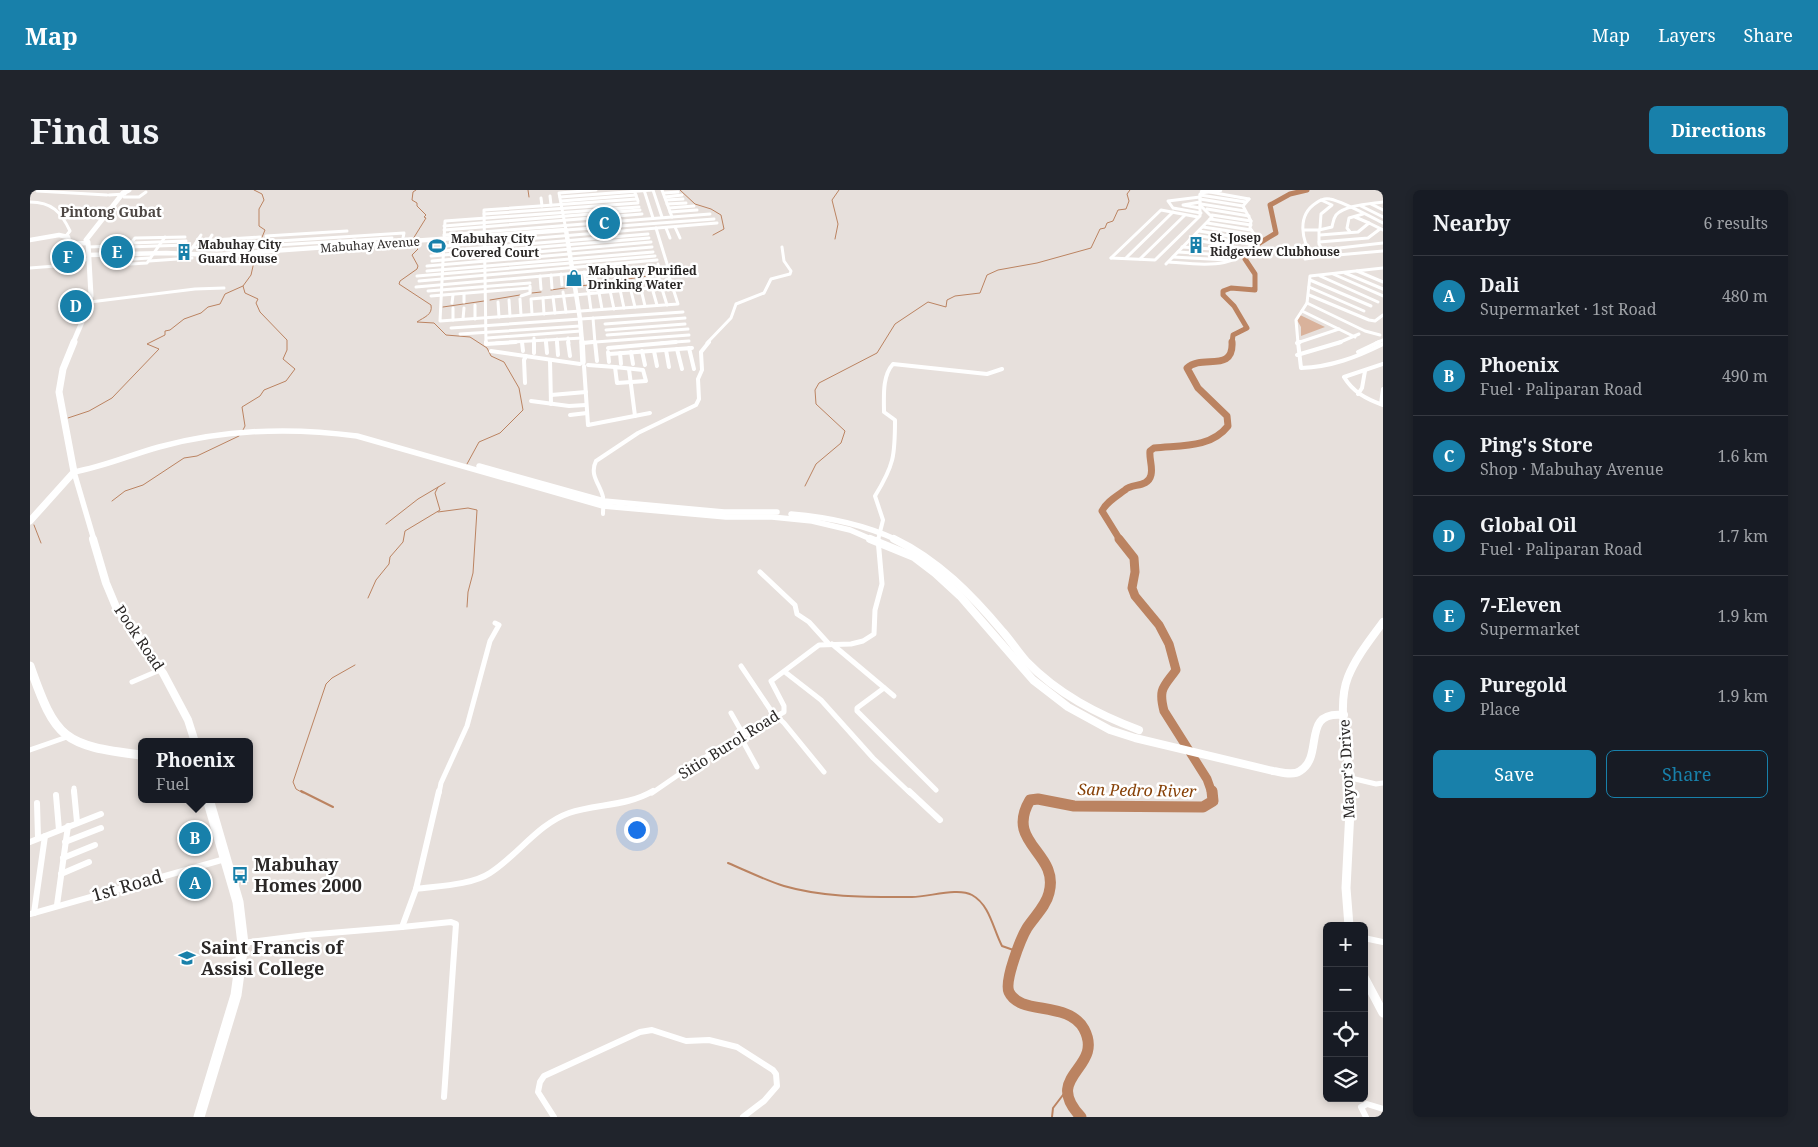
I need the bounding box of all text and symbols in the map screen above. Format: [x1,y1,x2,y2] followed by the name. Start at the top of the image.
[25,19,78,52] text: Map
[1592,23,1630,47] text: Map
[1658,23,1716,47] text: Layers
[1744,23,1793,47] text: Share
[1649,106,1788,154] button: Directions
[30,107,159,154] text: Find us
[60,202,162,221] district label: Pintong Gubat
[588,204,620,242] pin: C
[1433,209,1511,237] text: Nearby
[1704,212,1768,234] text: 6 results
[1210,229,1340,260] place label: St. Josep Ridgeview Clubhouse
[451,230,539,261] place label: Mabuhay City Covered Court
[101,233,133,271] pin: E
[320,233,420,256] street label: Mabuhay Avenue
[1186,235,1206,255] building icon: St. Josep Ridgeview Clubhouse
[198,236,282,267] place label: Mabuhay City Guard House
[427,236,447,256] sports icon: Mabuhay City Covered Court
[52,238,84,276] pin: F
[174,242,194,262] building icon: Mabuhay City Guard House
[588,262,697,293] place label: Mabuhay Purified Drinking Water
[564,268,584,288] shop icon: Mabuhay Purified Drinking Water
[1480,272,1519,298] text: Dali
[1443,285,1455,307] text: A
[1722,285,1768,307] text: 480 m
[60,287,92,325] pin: D
[1480,298,1657,320] text: Supermarket · 1st Road
[1480,352,1559,378] text: Phoenix
[1444,365,1454,387] text: B
[1722,365,1768,387] text: 490 m
[1480,378,1642,400] text: Fuel · Paliparan Road
[1480,432,1593,458] text: Ping's Store
[1444,445,1454,467] text: C
[1717,445,1768,467] text: 1.6 km
[1480,458,1663,480] text: Shop · Mabuhay Avenue
[1480,512,1577,538] text: Global Oil
[1443,525,1455,547] text: D
[1717,525,1768,547] text: 1.7 km
[1480,538,1642,560] text: Fuel · Paliparan Road
[1480,592,1562,618] text: 7-Eleven
[111,601,169,674] street label: Pook Road
[1444,605,1454,627] text: E
[1717,605,1768,627] text: 1.9 km
[1480,618,1580,640] text: Supermarket
[1480,672,1567,698] text: Puregold
[1444,685,1454,707] text: F
[1717,685,1768,707] text: 1.9 km
[1480,698,1520,720] text: Place
[674,705,783,783] street label: Sitio Burol Road
[1333,719,1359,819] street label: Mayor's Drive
[138,738,253,803] popup
[156,747,235,773] text: Phoenix
[1433,750,1596,798] button: Save
[1606,750,1768,798] button: Share
[156,773,189,795] text: Fuel
[1077,778,1197,802] water label: San Pedro River
[624,817,650,843] your location
[179,819,211,857] pin: B
[254,852,362,897] place label: Mabuhay Homes 2000
[89,864,165,907] street label: 1st Road
[179,864,211,902] pin: A
[230,865,250,885] bus stop icon: Mabuhay Homes 2000
[1323,922,1368,1102] map controls
[1323,922,1368,967] button: +
[201,935,345,980] place label: Saint Francis of Assisi College
[177,948,197,968] school or university icon: Saint Francis of Assisi College
[1323,967,1368,1012] button: −
[1323,1012,1368,1057] button: locate
[1323,1057,1368,1102] button: layers

